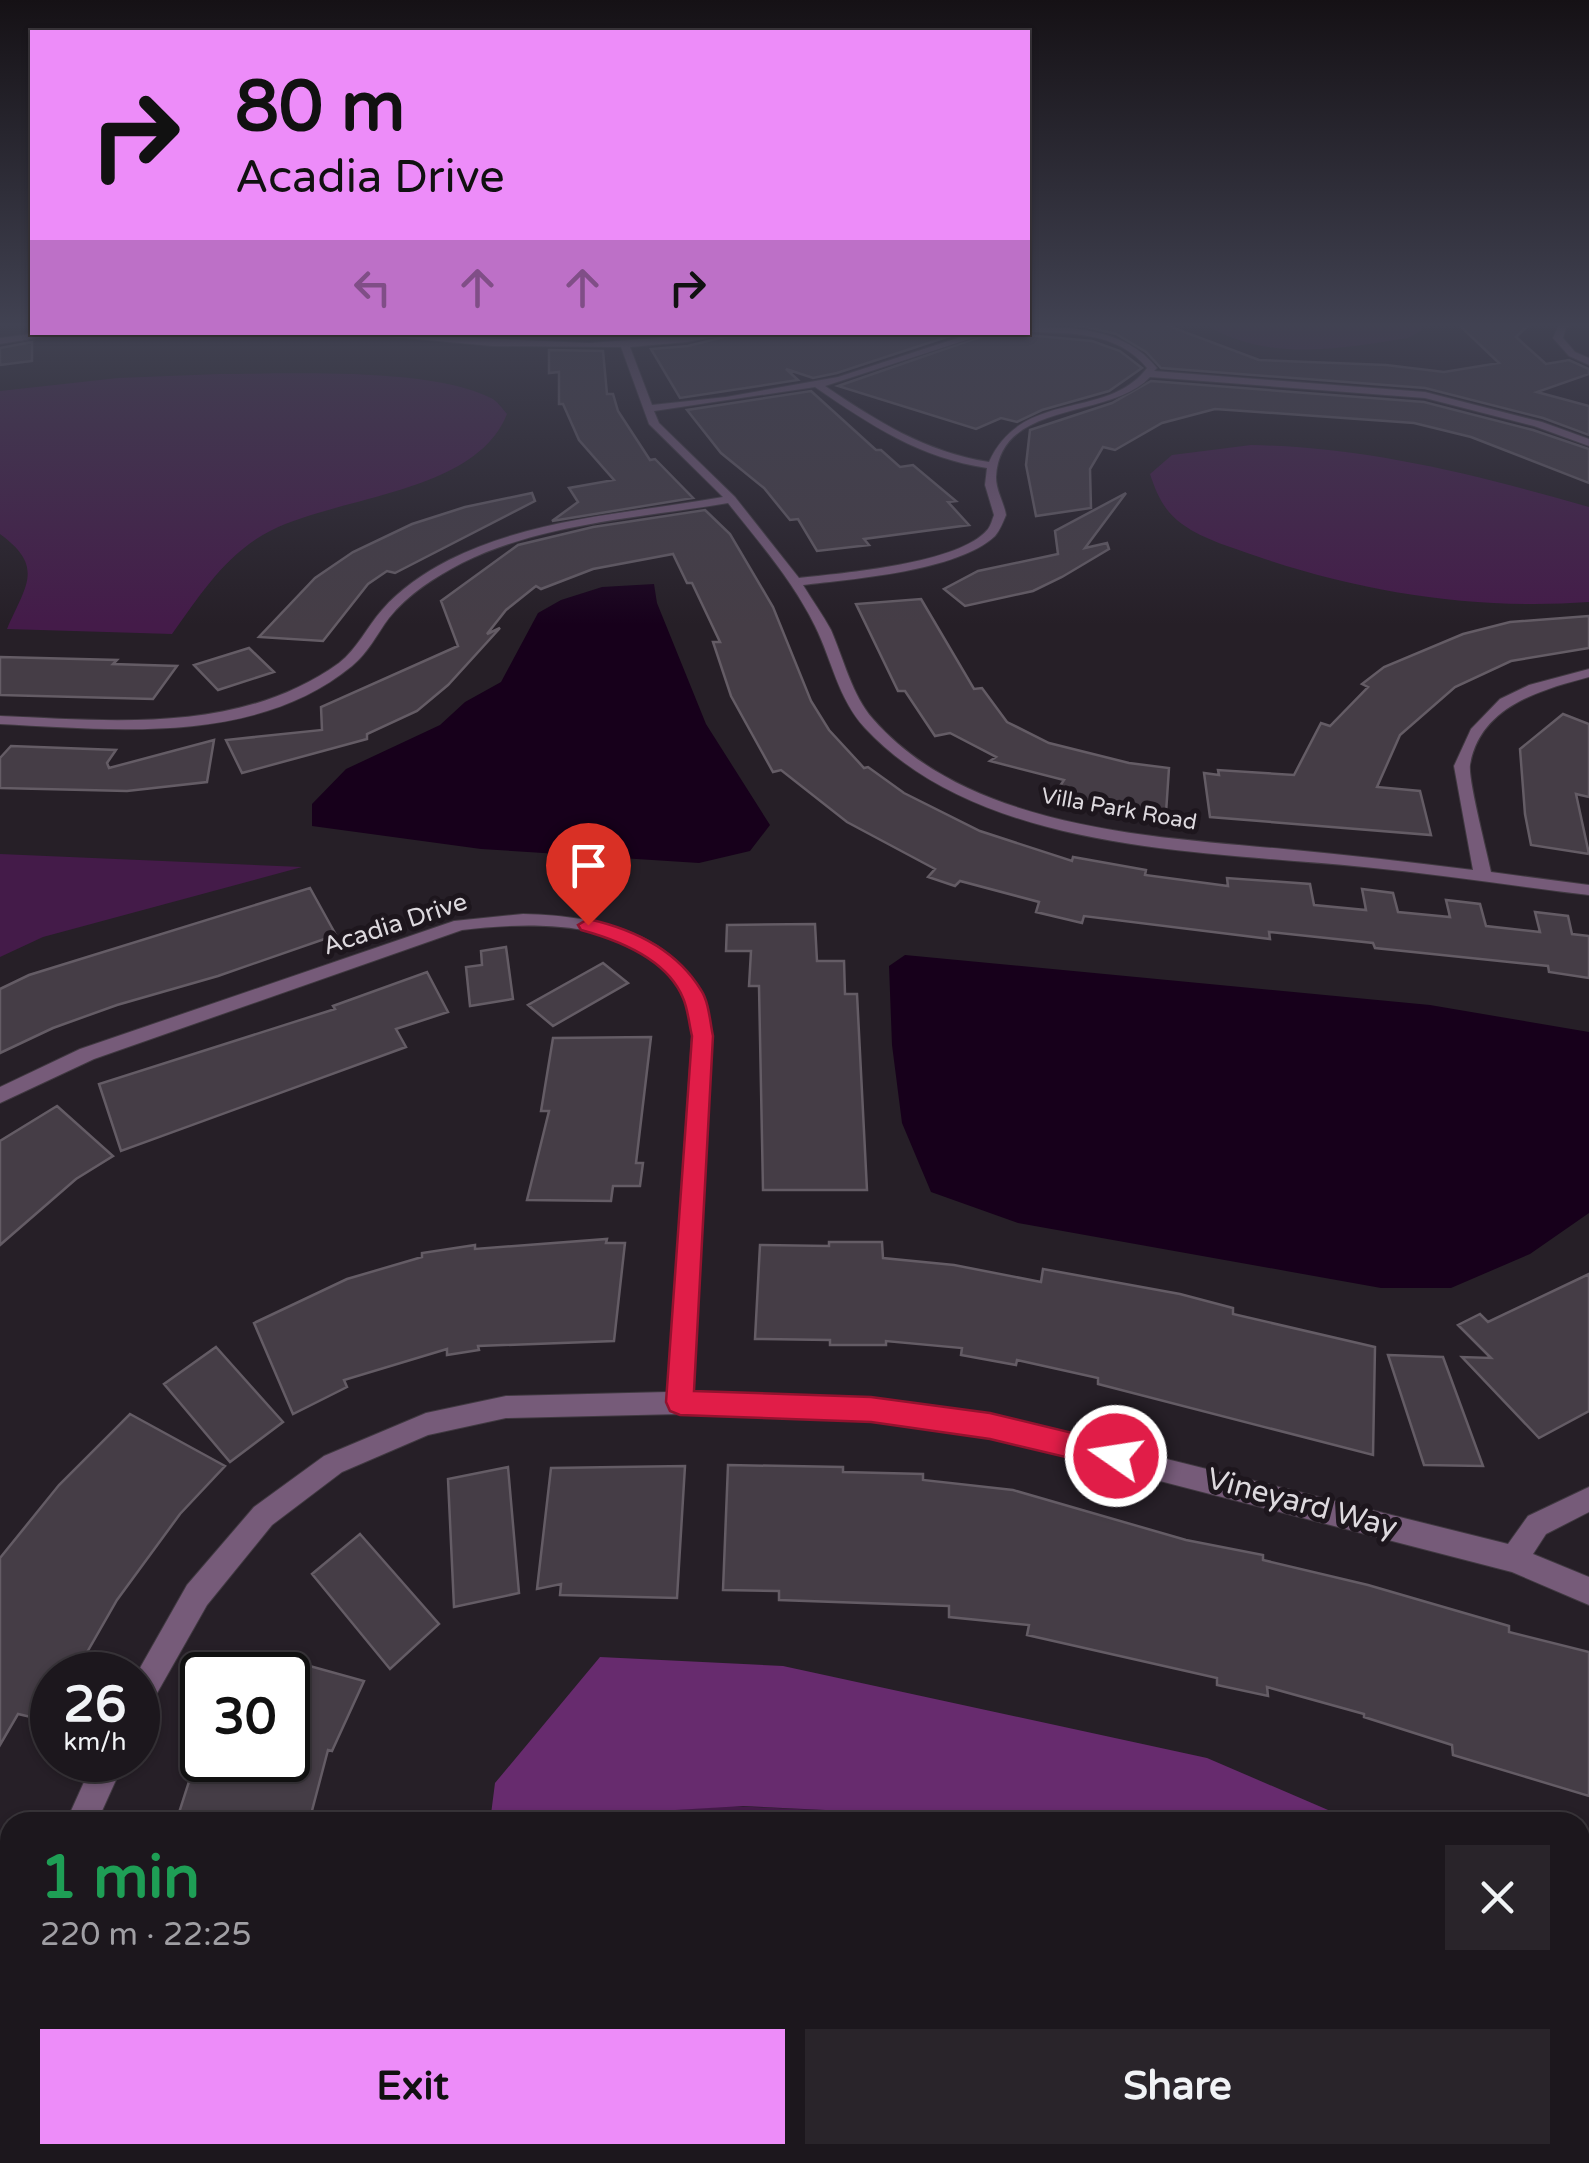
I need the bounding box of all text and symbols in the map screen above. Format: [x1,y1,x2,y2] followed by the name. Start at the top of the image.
[235,66,405,150] text: 80 m
[70,70,200,200] icon: right
[235,151,505,205] text: Acadia Drive
[345,260,400,315] icon: left
[450,260,505,315] icon: ahead
[555,260,610,315] icon: ahead
[660,260,715,315] icon: right
[1039,783,1199,835] street label: Villa Park Road
[546,823,631,926] pin
[561,838,616,893] icon: arrive
[319,887,471,961] street label: Acadia Drive
[1064,1404,1168,1508] position arrow
[1203,1460,1401,1546] street label: Vineyard Way
[180,1652,310,1782] speed limit sign: 30
[64,1675,126,1735] text: 26
[64,1727,126,1757] text: km/h
[40,1842,200,1914] text: 1 min
[1445,1845,1550,1950] button: close
[40,1916,252,1954] text: 220 m · 22:25
[40,2029,785,2144] button: Exit
[805,2029,1550,2144] button: Share

